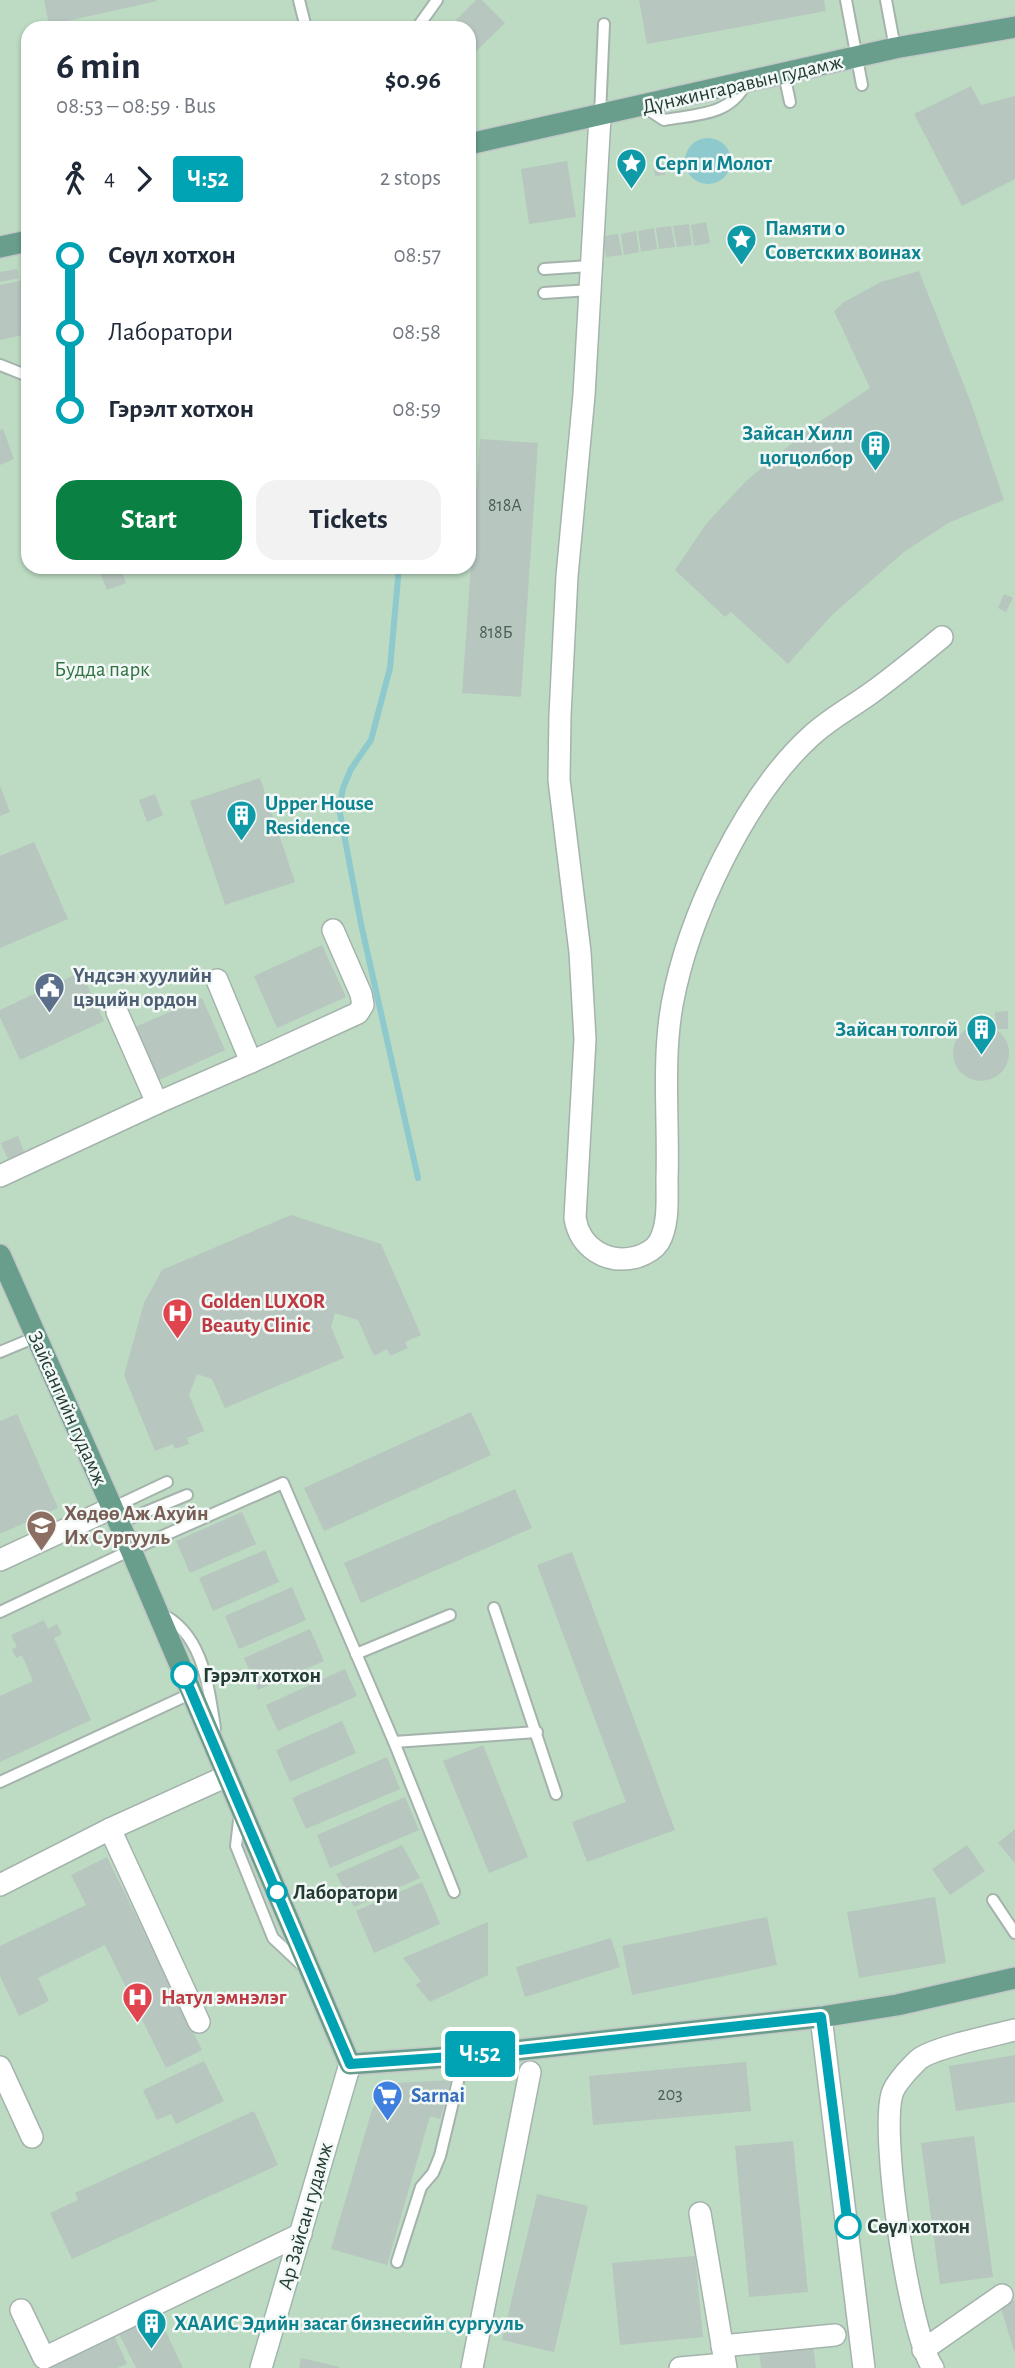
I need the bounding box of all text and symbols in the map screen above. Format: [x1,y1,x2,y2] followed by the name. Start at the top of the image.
[56,48,141,86] text: 6 min
[640,51,845,118] street label: Дүнжингаравын гудамж
[385,67,441,93] text: $0.96
[56,95,216,118] text: 08:53 – 08:59 · Bus
[615,146,649,190] place icon: Серп и Молот
[655,153,773,174] place label: Серп и Молот
[56,160,94,198] icon: walk
[125,160,163,198] icon: forward
[104,167,115,190] text: 4
[187,167,229,191] text: Ч:52
[380,167,441,190] text: 2 stops
[765,218,921,263] place label: Памяти о Советских воинах
[725,223,759,267] place icon: Памяти о Советских воинах
[108,242,236,268] text: Сөүл хотхон
[393,244,441,267] text: 08:57
[108,319,233,345] text: Лаборатори
[392,321,441,344] text: 08:58
[108,396,254,422] text: Гэрэлт хотхон
[392,398,441,421] text: 08:59
[742,423,853,468] place label: Зайсан Хилл цогцолбор
[859,428,893,472] building icon: Зайсан Хилл цогцолбор
[56,480,242,560] button: Start
[256,480,441,560] button: Tickets
[488,497,522,515] house number: 818А
[479,624,513,642] house number: 818Б
[54,659,150,680] park label: Будда парк
[265,793,374,838] place label: Upper House Residence
[225,798,259,842] building icon: Upper House Residence
[73,965,212,1010] place label: Үндсэн хуулийн цэцийн ордон
[33,970,67,1014] public building icon: Үндсэн хуулийн цэцийн ордон
[964,1012,998,1056] building icon: Зайсан толгой
[835,1019,958,1040] place label: Зайсан толгой
[201,1291,325,1336] place label: Golden LUXOR Beauty Clinic
[161,1296,195,1340] hospital icon: Golden LUXOR Beauty Clinic
[24,1328,111,1489] street label: Зайсангийн гудамж
[64,1503,208,1548] place label: Хөдөө Аж Ахуйн Их Сургууль
[24,1508,58,1552] school or university icon: Хөдөө Аж Ахуйн Их Сургууль
[171,1662,197,1688] marker: Гэрэлт хотхон
[203,1665,321,1686] place label: Гэрэлт хотхон
[267,1882,287,1902] marker: Лаборатори
[293,1882,398,1903] place label: Лаборатори
[121,1980,155,2024] hospital icon: Натул эмнэлэг
[161,1987,287,2008] place label: Натул эмнэлэг
[431,2031,529,2077] line badge: Ч:52
[459,2042,501,2066] text: Ч:52
[371,2078,405,2122] supermarket icon: Sarnai
[411,2085,465,2106] place label: Sarnai
[657,2086,683,2104] house number: 203
[274,2140,337,2292] street label: Ар Зайсан гудамж
[835,2213,861,2239] marker: Сөүл хотхон
[867,2216,970,2237] place label: Сөүл хотхон
[134,2306,168,2350] building icon: ХААИС Эдийн засаг бизнесийн сургууль
[174,2313,524,2334] place label: ХААИС Эдийн засаг бизнесийн сургууль

